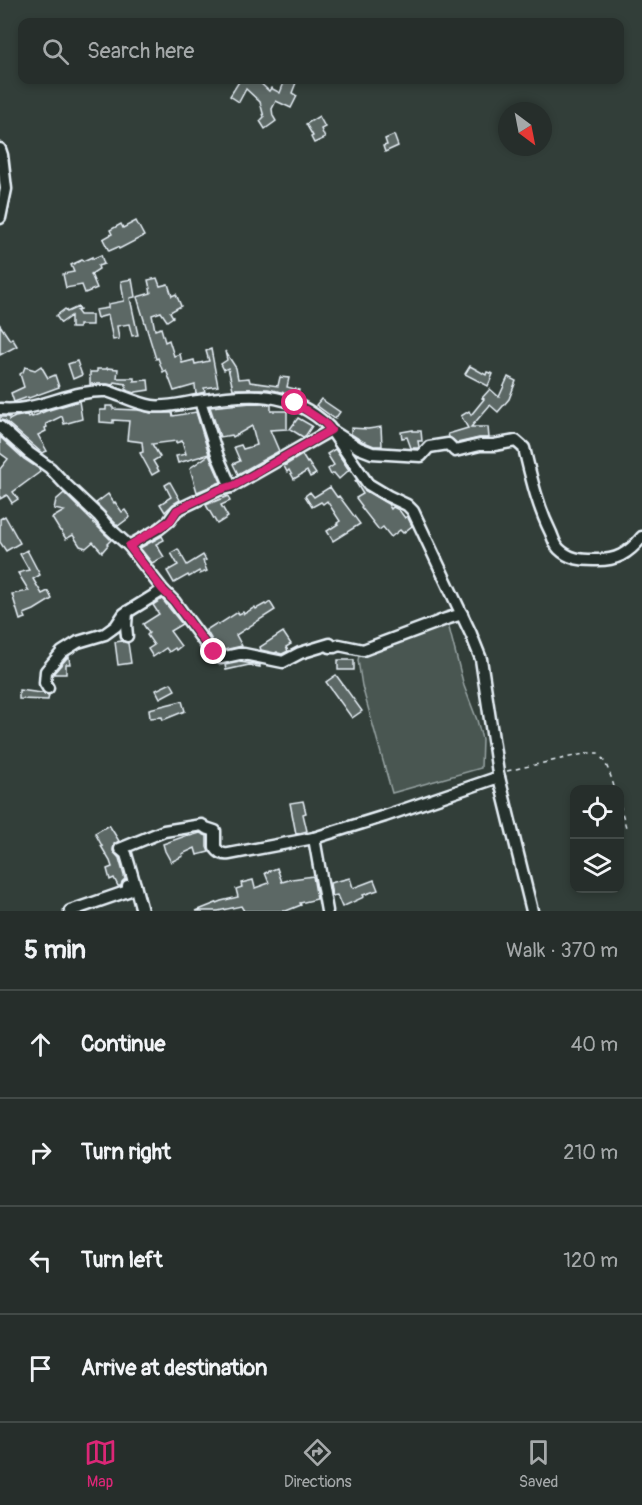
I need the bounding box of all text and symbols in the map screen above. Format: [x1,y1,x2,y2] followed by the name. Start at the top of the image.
[18,18,624,84] search box
[39,35,72,68] icon: search
[87,37,194,65] text: Search here
[498,102,552,156] north arrow
[281,389,307,415] route start
[200,638,226,664] route end
[570,785,624,893] map controls
[570,785,624,839] button: locate
[570,839,624,893] button: layers
[24,934,86,966] text: 5 min
[506,938,618,963] text: Walk · 370 m
[24,1028,57,1061] icon: ahead
[81,1030,165,1058] text: Continue
[571,1032,618,1057] text: 40 m
[24,1136,57,1169] icon: right
[81,1138,171,1166] text: Turn right
[563,1140,618,1165] text: 210 m
[24,1244,57,1277] icon: left
[81,1246,163,1274] text: Turn left
[563,1248,618,1273] text: 120 m
[24,1352,57,1385] icon: arrive
[81,1354,267,1382] text: Arrive at destination
[84,1436,117,1492] tab: Map
[284,1436,352,1492] tab: Directions
[519,1436,558,1492] tab: Saved

